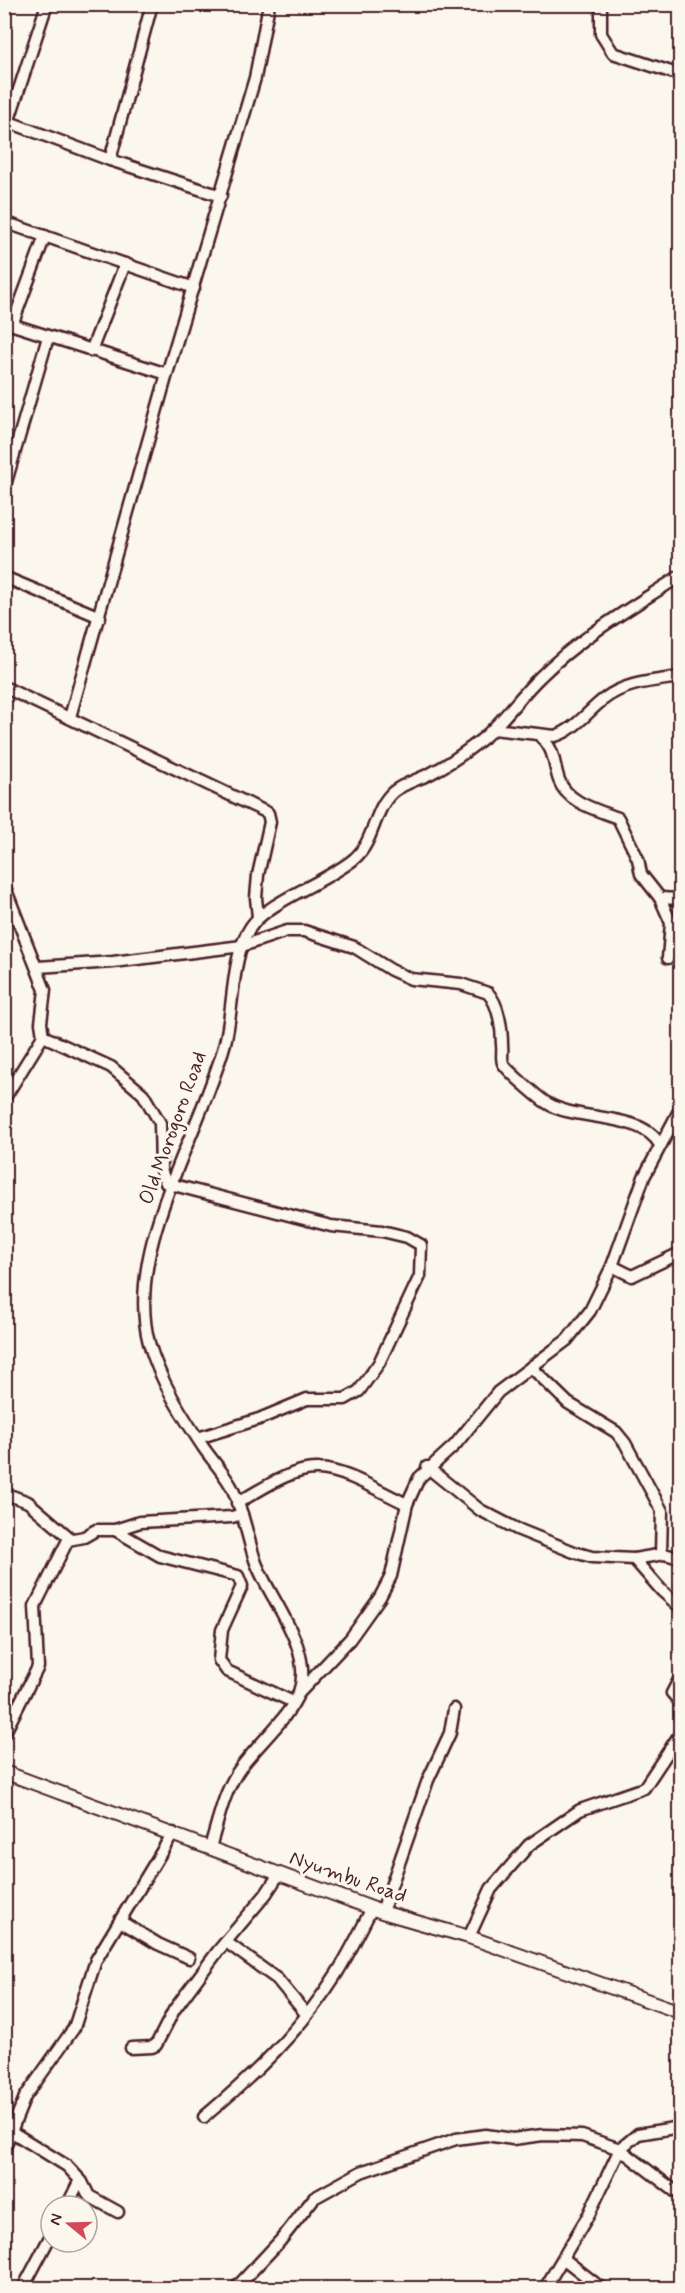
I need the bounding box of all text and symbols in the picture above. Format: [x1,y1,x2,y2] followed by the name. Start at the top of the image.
[132,1048,214,1208] street label: Old Morogoro Road
[286,1844,410,1910] street label: Nyumbu Road
[39,2194,99,2254] north arrow
[45,2211,68,2228] text: N

